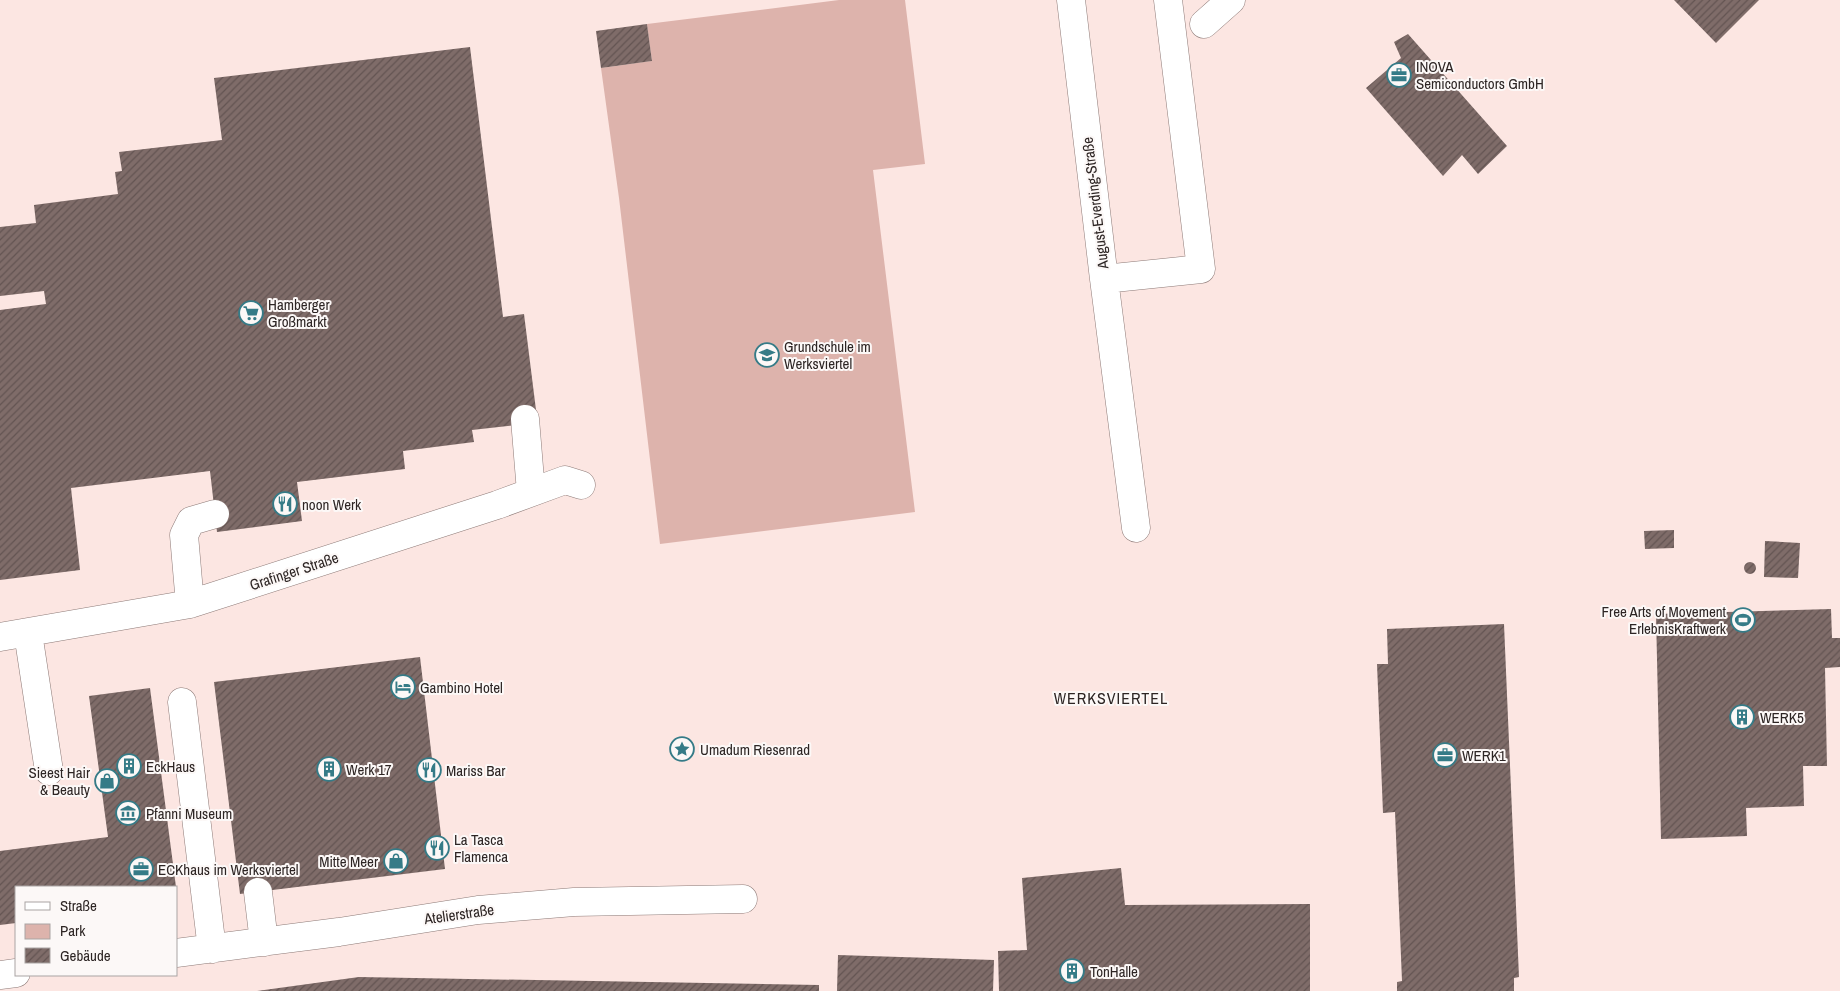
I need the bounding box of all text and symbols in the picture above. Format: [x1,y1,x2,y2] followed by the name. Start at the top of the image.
[1416,56,1544,94] place label: INOVA Semiconductors GmbH
[1386,62,1412,88] office icon: INOVA Semiconductors GmbH
[1076,136,1114,271] street label: August-Everding-Straße
[268,294,330,332] place label: Hamberger Großmarkt
[238,300,264,326] supermarket icon: Hamberger Großmarkt
[784,336,871,374] place label: Grundschule im Werksviertel
[754,342,780,368] school or university icon: Grundschule im Werksviertel
[272,491,298,517] restaurant icon: noon Werk
[302,494,362,515] place label: noon Werk
[247,547,341,595] street label: Grafinger Straße
[1602,601,1727,639] place label: Free Arts of Movement ErlebnisKraftwerk
[1730,607,1756,633] sports icon: Free Arts of Movement ErlebnisKraftwerk
[390,674,416,700] hotel icon: Gambino Hotel
[420,677,503,698] place label: Gambino Hotel
[1054,687,1168,709] district label: WERKSVIERTEL
[1729,704,1755,730] building icon: WERK5
[1760,707,1804,728] place label: WERK5
[669,736,695,762] place icon: Umadum Riesenrad
[700,739,810,760] place label: Umadum Riesenrad
[1432,742,1458,768] office icon: WERK1
[1462,745,1506,766] place label: WERK1
[116,753,142,779] building icon: EckHaus
[146,756,195,777] place label: EckHaus
[316,756,342,782] building icon: Werk 17
[416,757,442,783] restaurant icon: Mariss Bar
[346,759,392,780] place label: Werk 17
[446,760,505,781] place label: Mariss Bar
[28,762,91,800] place label: Sieest Hair & Beauty
[94,768,120,794] shop icon: Sieest Hair & Beauty
[115,800,141,826] museum icon: Pfanni Museum
[146,803,232,824] place label: Pfanni Museum
[454,829,508,867] place label: La Tasca Flamenca
[424,835,450,861] restaurant icon: La Tasca Flamenca
[383,848,409,874] shop icon: Mitte Meer
[319,851,378,872] place label: Mitte Meer
[128,856,154,882] office icon: ECKhaus im Werksviertel
[158,859,299,880] place label: ECKhaus im Werksviertel
[15,886,178,976] legend
[60,895,97,916] text: Straße
[422,899,495,929] street label: Atelierstraße
[60,920,86,941] text: Park
[60,945,111,966] text: Gebäude
[1059,958,1085,984] building icon: TonHalle
[1090,961,1138,982] place label: TonHalle

